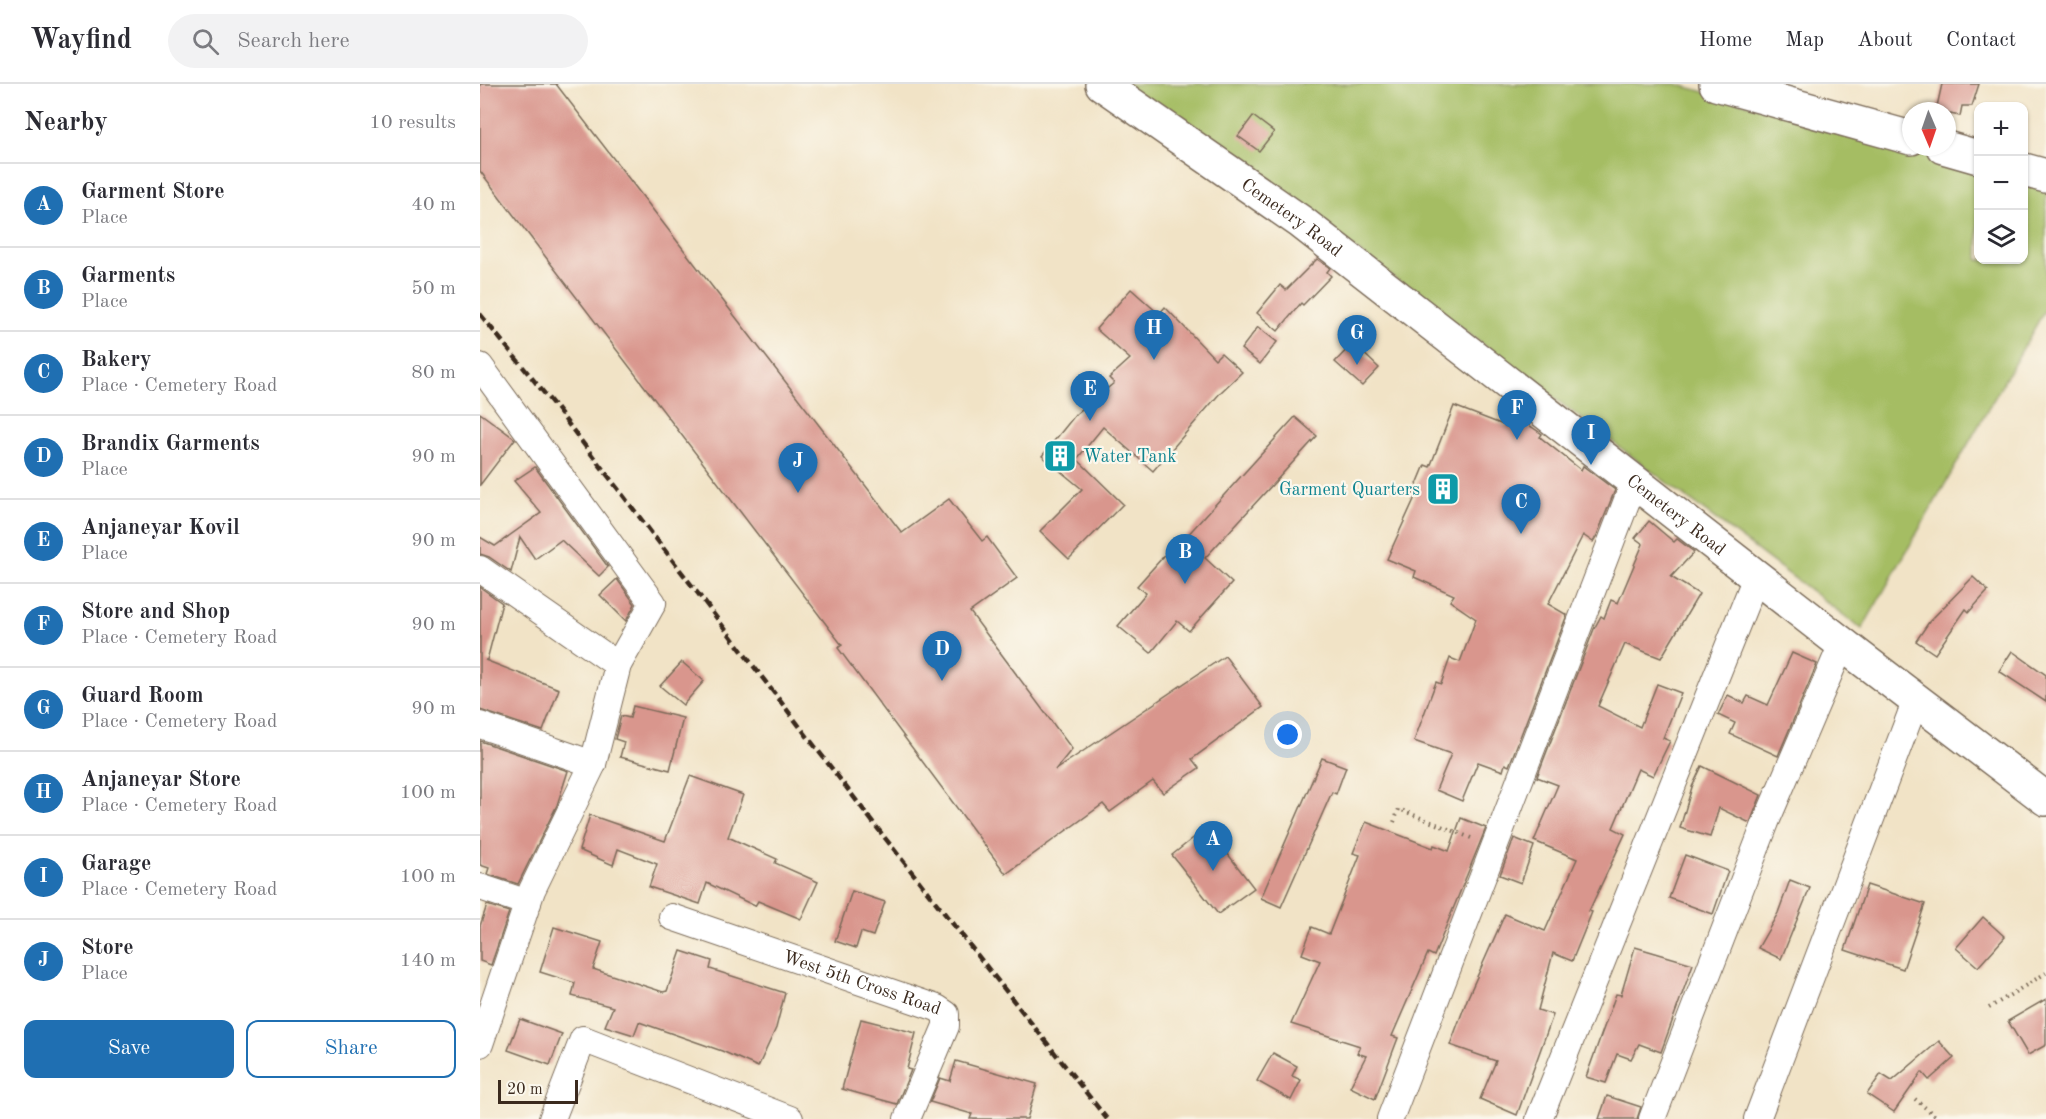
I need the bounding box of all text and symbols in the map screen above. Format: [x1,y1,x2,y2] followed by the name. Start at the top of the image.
[168,14,588,68] search box
[189,25,222,58] icon: search
[30,27,132,55] text: Wayfind
[237,30,350,52] text: Search here
[1699,30,1752,51] text: Home
[1785,30,1824,51] text: Map
[1857,30,1913,51] text: About
[1946,30,2016,51] text: Contact
[1902,102,1956,156] north arrow
[1974,102,2028,264] map controls
[1974,102,2028,156] button: +
[24,110,108,136] text: Nearby
[369,113,456,133] text: 10 results
[1974,156,2028,210] button: −
[1238,176,1345,260] street label: Cemetery Road
[81,181,225,203] text: Garment Store
[36,195,51,215] text: A
[411,195,456,215] text: 40 m
[81,208,128,228] text: Place
[1974,210,2028,264] button: layers
[81,265,175,287] text: Garments
[36,279,51,299] text: B
[411,279,456,299] text: 50 m
[81,292,128,312] text: Place
[1134,310,1174,360] pin: H
[1338,316,1376,365] pin: G
[81,349,152,371] text: Bakery
[37,363,50,383] text: C
[411,363,456,383] text: 80 m
[1070,372,1110,421] pin: E
[81,376,277,396] text: Place · Cemetery Road
[1498,390,1536,440] pin: F
[1572,416,1610,465] pin: I
[81,433,260,455] text: Brandix Garments
[1042,438,1078,474] building icon: Water Tank
[778,444,818,493] pin: J
[36,447,51,467] text: D
[411,447,456,467] text: 90 m
[1083,448,1177,466] place label: Water Tank
[81,460,128,480] text: Place
[1425,471,1461,507] building icon: Garment Quarters
[1623,471,1728,559] street label: Cemetery Road
[1279,481,1420,499] place label: Garment Quarters
[1502,484,1540,534] pin: C
[81,517,240,539] text: Anjaneyar Kovil
[37,531,50,551] text: E
[411,531,456,551] text: 90 m
[1166,534,1204,584] pin: B
[81,544,128,564] text: Place
[81,601,230,623] text: Store and Shop
[37,615,50,635] text: F
[411,615,456,635] text: 90 m
[81,628,277,648] text: Place · Cemetery Road
[922,632,962,681] pin: D
[81,685,204,707] text: Guard Room
[36,699,51,719] text: G
[411,699,456,719] text: 90 m
[81,712,277,732] text: Place · Cemetery Road
[1273,720,1302,749] your location
[81,769,241,791] text: Anjaneyar Store
[35,783,52,803] text: H
[400,783,456,803] text: 100 m
[81,796,277,816] text: Place · Cemetery Road
[1194,822,1232,871] pin: A
[81,853,151,875] text: Garage
[39,867,48,887] text: I
[400,867,456,887] text: 100 m
[81,880,277,900] text: Place · Cemetery Road
[81,937,134,959] text: Store
[780,948,943,1019] street label: West 5th Cross Road
[38,951,49,971] text: J
[400,951,456,971] text: 140 m
[81,964,128,984] text: Place
[24,1020,234,1078] button: Save
[246,1020,456,1078] button: Share
[498,1077,578,1104] scale bar
[507,1082,543,1098] text: 20 m

